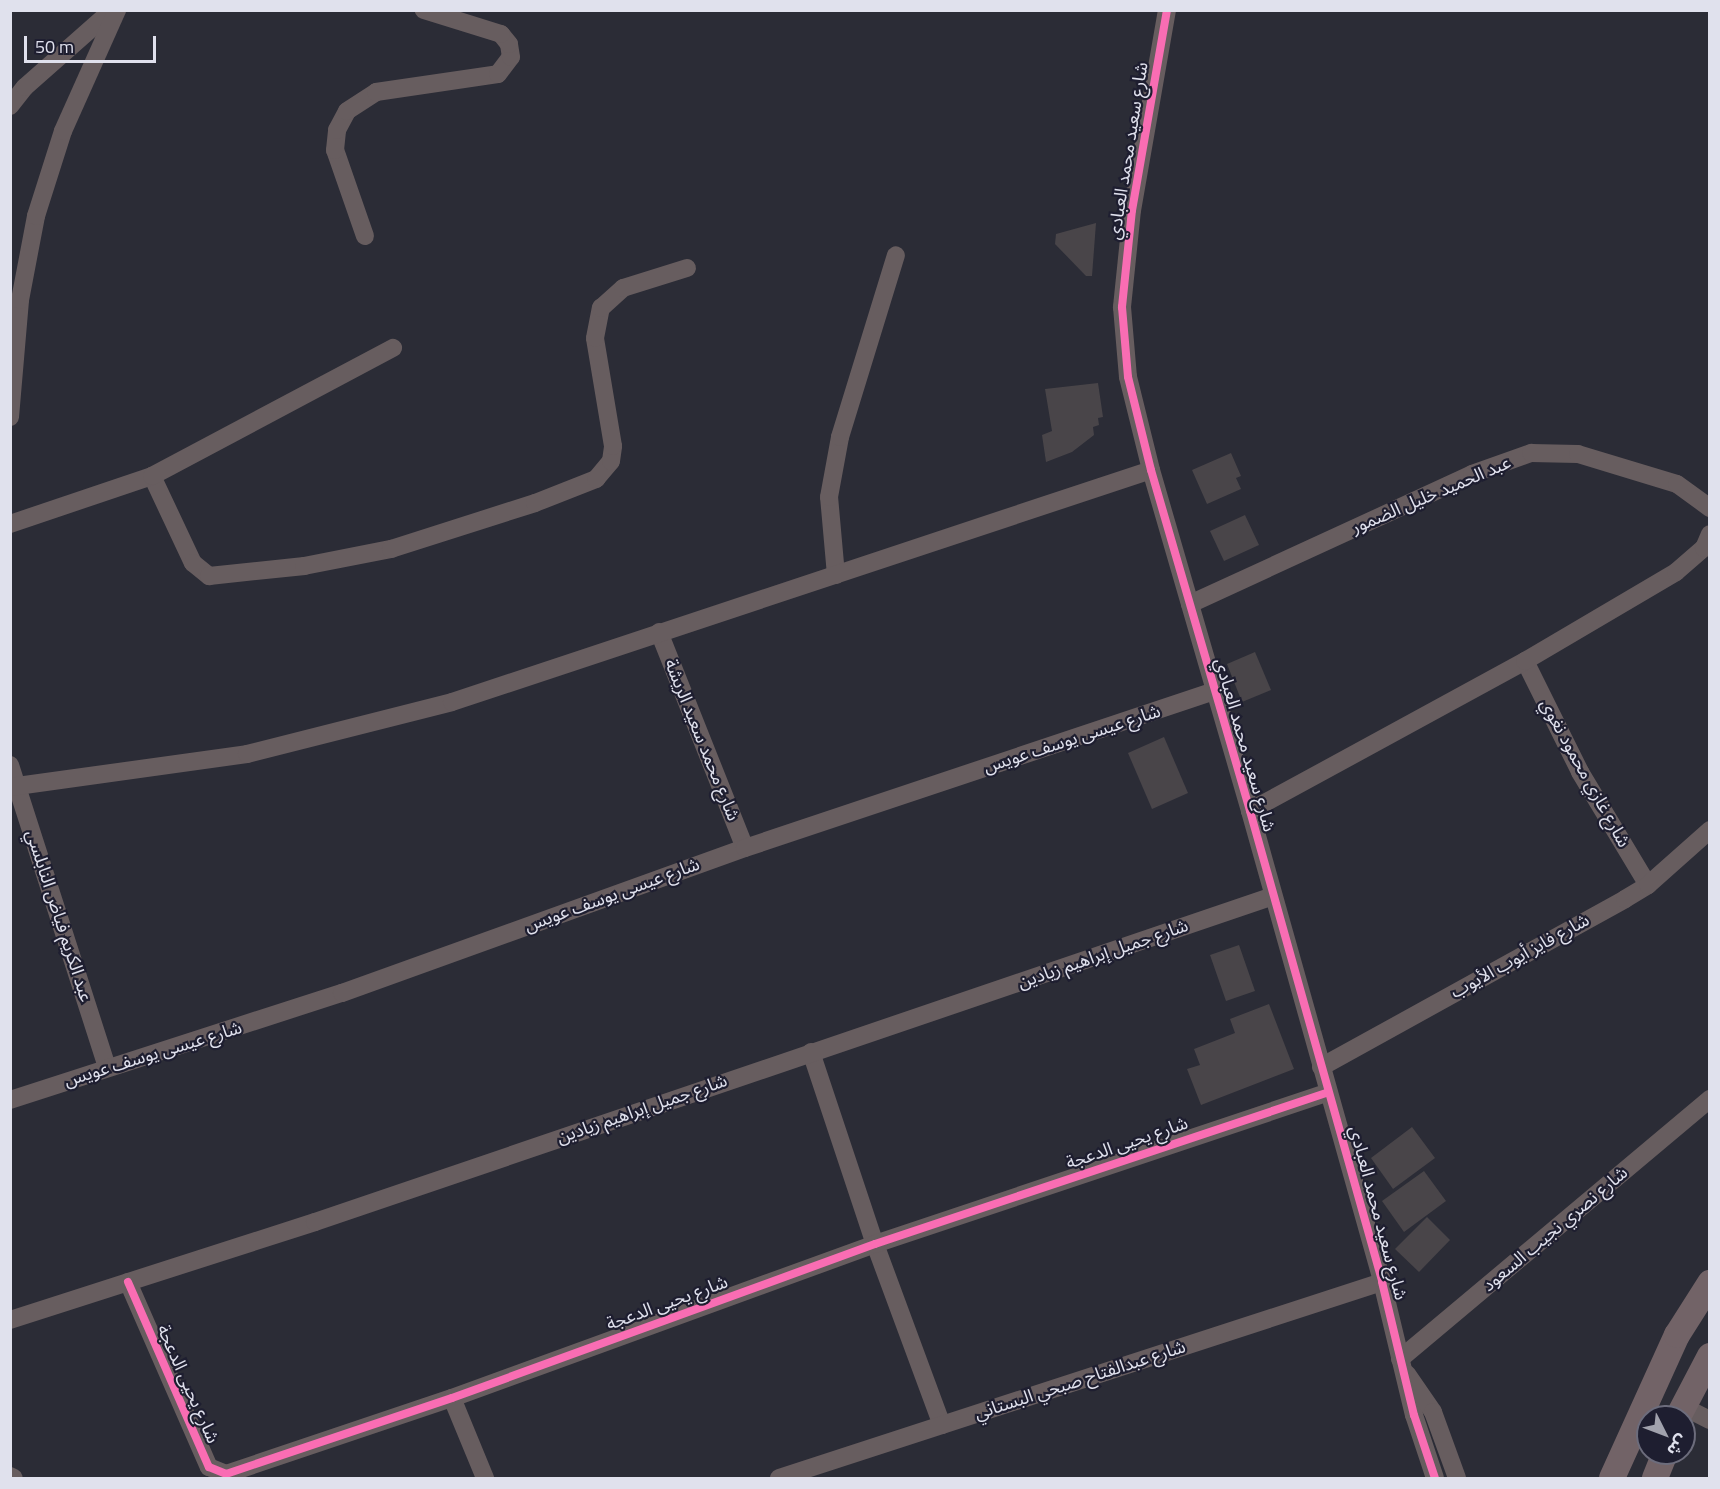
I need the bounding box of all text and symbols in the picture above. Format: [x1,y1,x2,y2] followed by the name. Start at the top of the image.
[27,24,159,62] scale bar
[35,33,74,60] text: 50 m
[1103,61,1153,241] street label: شارع سعيد محمد العبادي
[1348,452,1514,538] street label: عبد الحميد خليل الضمور
[660,656,744,824] street label: شارع محمد سعيد الريشة
[1210,656,1280,834] street label: شارع سعيد محمد العبادي
[1535,695,1635,851] street label: شارع غازي محمود نغوي
[981,700,1163,778] street label: شارع عيسى يوسف عويس
[21,827,97,1005] street label: عبد الكريم فياض النابلسي
[521,853,703,937] street label: شارع عيسى يوسف عويس
[1447,909,1593,1003] street label: شارع فايز أيوب الأيوب
[1015,915,1191,993] street label: شارع جميل إبراهيم زيادين
[61,1017,245,1091] street label: شارع عيسى يوسف عويس
[554,1070,730,1148] street label: شارع جميل إبراهيم زيادين
[1063,1112,1191,1174] street label: شارع يحيى الدعجة
[1344,1123,1412,1303] street label: شارع سعيد محمد العبادي
[1478,1162,1632,1296] street label: شارع نصري نجيب السعود
[603,1271,731,1335] street label: شارع يحيى الدعجة
[152,1321,224,1447] street label: شارع يحيى الدعجة
[972,1336,1188,1424] street label: شارع عبدالفتاح صبحي البستاني
[1636,1405,1696,1465] north arrow
[1662,1430,1694,1462] text: ش

